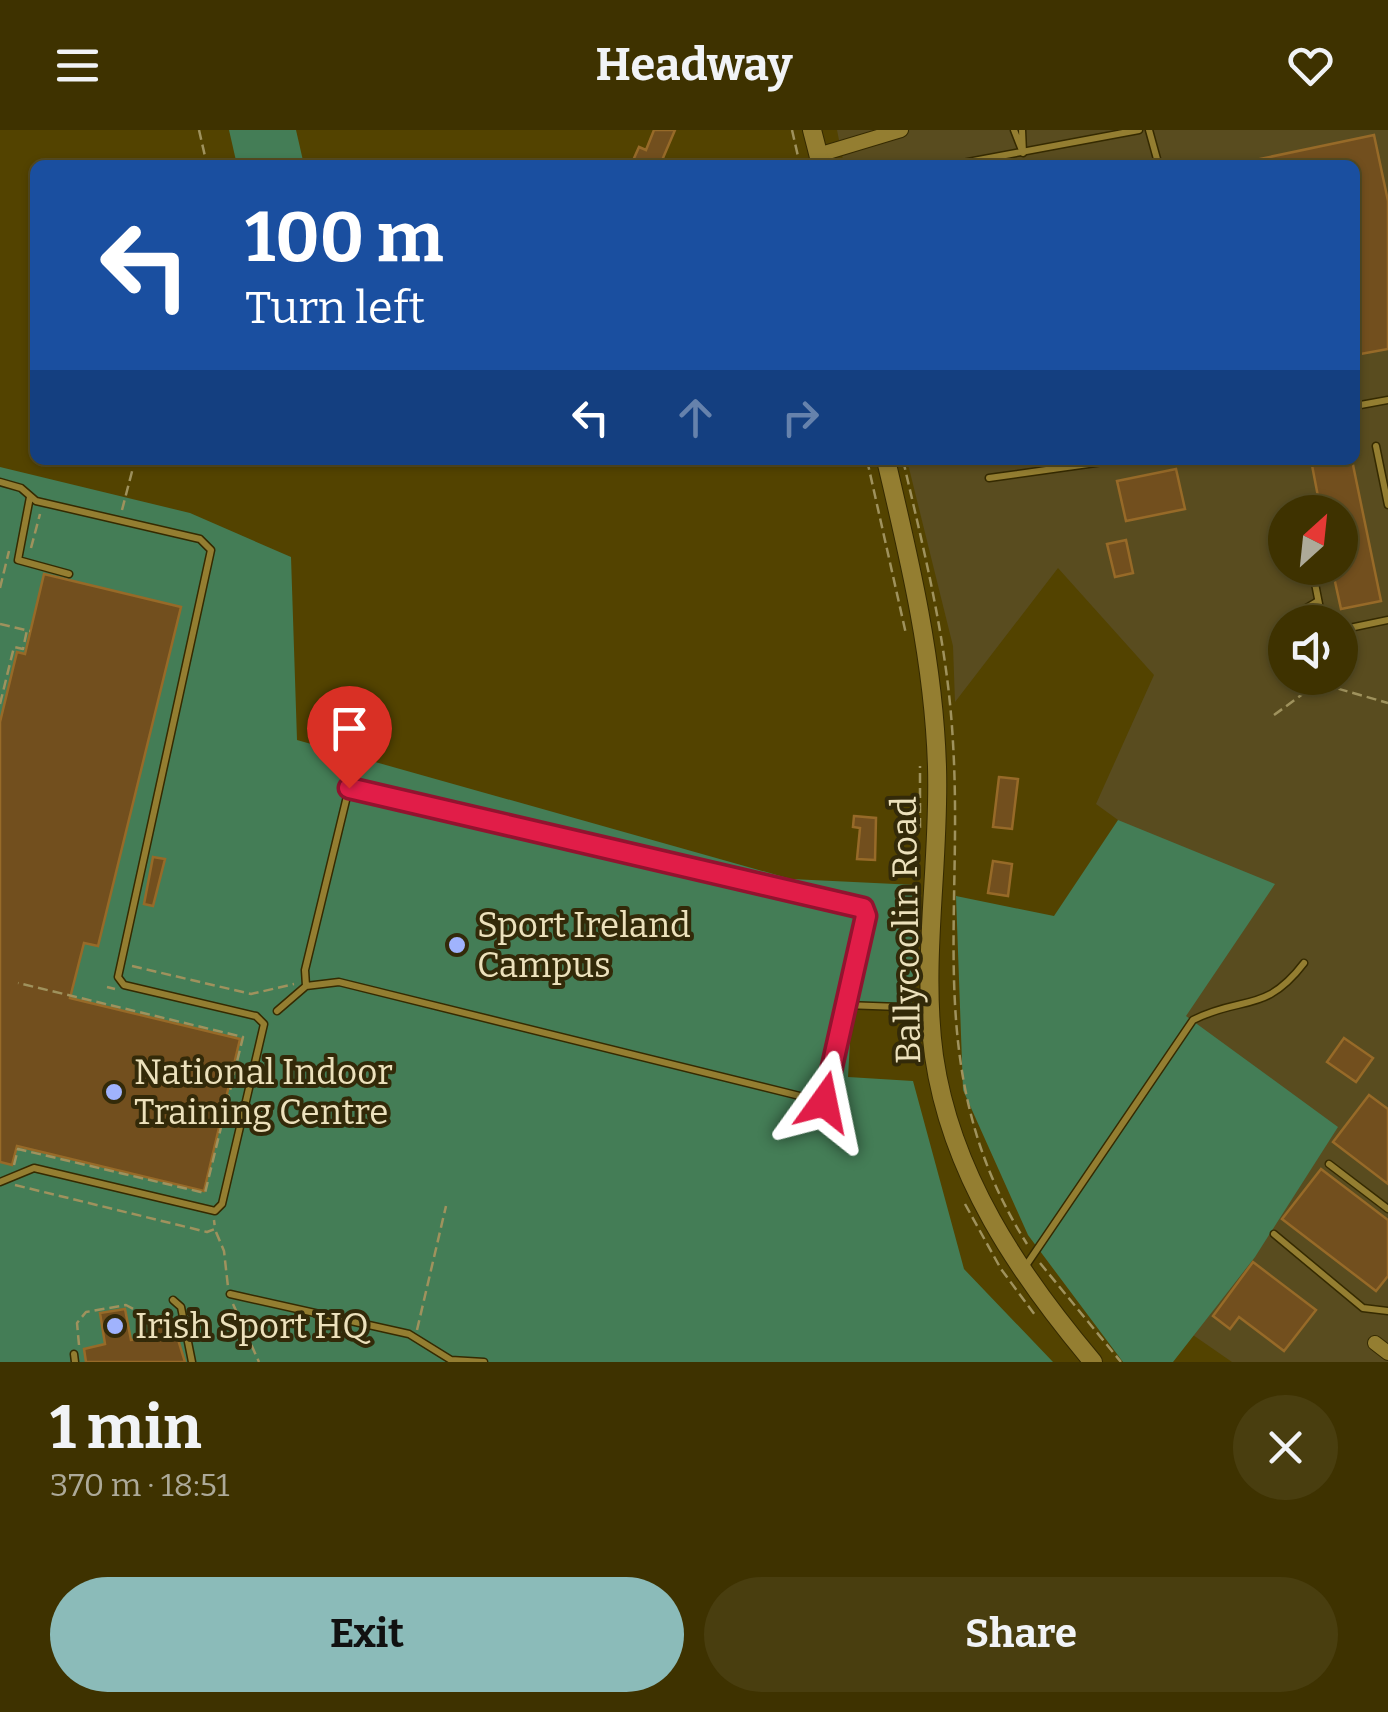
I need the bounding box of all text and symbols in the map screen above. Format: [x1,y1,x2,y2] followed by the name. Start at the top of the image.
[50,38,105,93] icon: menu
[596,38,792,92] text: Headway
[1283,38,1338,93] icon: heart
[245,196,444,280] text: 100 m
[80,200,210,330] icon: left
[245,281,425,335] text: Turn left
[563,390,618,445] icon: left
[668,390,723,445] icon: ahead
[773,390,828,445] icon: right
[1268,495,1358,585] north arrow
[1268,495,1358,695] map controls
[1268,605,1358,695] button: sound
[307,686,392,789] pin
[322,701,377,756] icon: arrive
[883,796,929,1064] street label: Ballycoolin Road
[477,904,691,986] place label: Sport Ireland Campus
[446,934,468,956] marker: Sport Ireland Campus
[772,1050,876,1154] position arrow
[134,1051,393,1133] place label: National Indoor Training Centre
[103,1081,125,1103] marker: National Indoor Training Centre
[135,1305,371,1347] place label: Irish Sport HQ
[104,1315,126,1337] marker: Irish Sport HQ
[50,1392,202,1464] text: 1 min
[1233,1395,1338,1500] button: close
[50,1466,229,1504] text: 370 m · 18:51
[50,1577,684,1692] button: Exit
[704,1577,1338,1692] button: Share

